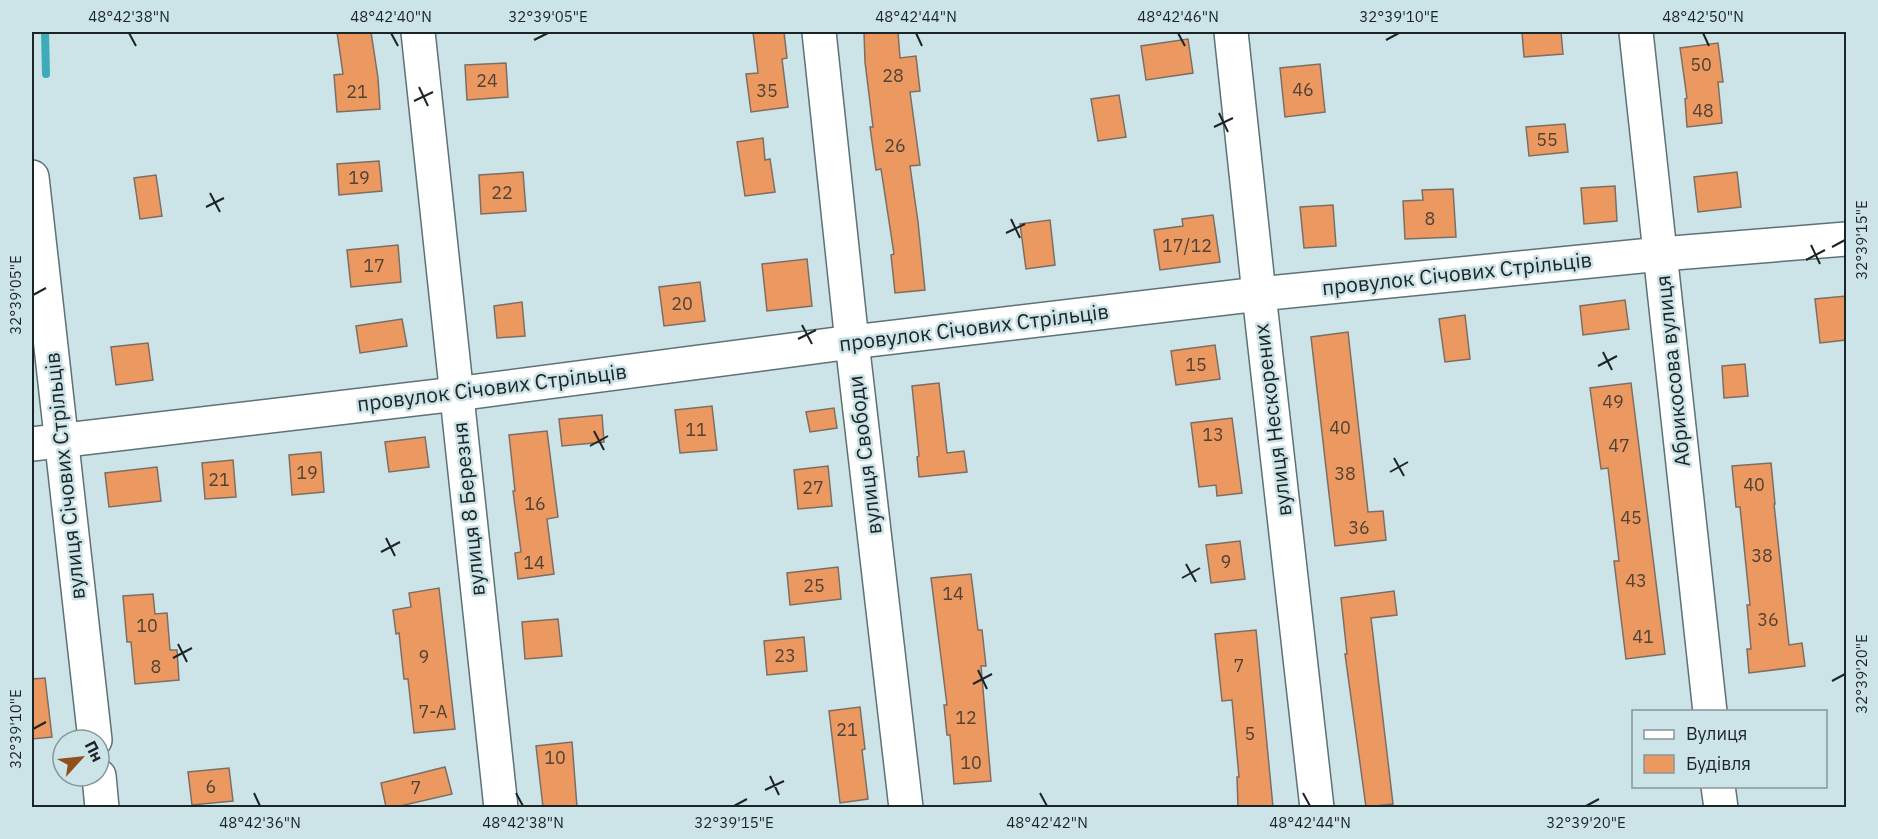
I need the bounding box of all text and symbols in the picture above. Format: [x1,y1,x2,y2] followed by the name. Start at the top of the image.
[88,7,170,26] text: 48°42'38"N
[350,7,432,26] text: 48°42'40"N
[508,7,588,26] text: 32°39'05"E
[875,7,957,26] text: 48°42'44"N
[1137,7,1219,26] text: 48°42'46"N
[1359,7,1439,26] text: 32°39'10"E
[1662,7,1744,26] text: 48°42'50"N
[1690,53,1712,76] house number: 50
[882,64,904,87] house number: 28
[476,69,498,92] house number: 24
[1292,78,1314,101] house number: 46
[756,79,778,102] house number: 35
[346,80,368,103] house number: 21
[1692,99,1714,122] house number: 48
[1536,128,1558,151] house number: 55
[884,134,906,157] house number: 26
[348,166,370,189] house number: 19
[491,181,513,204] house number: 22
[1852,200,1871,280] text: 32°39'15"E
[1425,207,1435,230] house number: 8
[1162,234,1212,257] house number: 17/12
[1320,245,1593,301] street label: провулок Січових Стрільців
[363,254,385,277] house number: 17
[6,255,25,335] text: 32°39'05"E
[1648,274,1696,468] street label: Абрикосова вулиця
[671,292,693,315] house number: 20
[837,297,1110,357] street label: провулок Січових Стрільців
[1246,322,1298,518] street label: вулиця Нескорених
[37,351,91,601] street label: вулиця Січових Стрільців
[1185,353,1207,376] house number: 15
[355,357,628,417] street label: провулок Січових Стрільців
[840,374,888,536] street label: вулиця Свободи
[1602,390,1624,413] house number: 49
[1329,416,1351,439] house number: 40
[685,418,707,441] house number: 11
[445,421,491,598] street label: вулиця 8 Березня
[1202,423,1224,446] house number: 13
[1608,434,1630,457] house number: 47
[296,461,318,484] house number: 19
[1334,462,1356,485] house number: 38
[208,468,230,491] house number: 21
[1743,473,1765,496] house number: 40
[802,476,824,499] house number: 27
[524,492,546,515] house number: 16
[1620,506,1642,529] house number: 45
[1348,516,1370,539] house number: 36
[1751,544,1773,567] house number: 38
[1221,550,1231,573] house number: 9
[523,551,545,574] house number: 14
[1625,569,1647,592] house number: 43
[803,574,825,597] house number: 25
[942,582,964,605] house number: 14
[1757,608,1779,631] house number: 36
[136,614,158,637] house number: 10
[1632,625,1654,648] house number: 41
[1852,634,1871,714] text: 32°39'20"E
[774,644,796,667] house number: 23
[419,645,429,668] house number: 9
[1234,654,1244,677] house number: 7
[151,655,161,678] house number: 8
[6,689,25,769] text: 32°39'10"E
[418,700,448,723] house number: 7-А
[955,706,977,729] house number: 12
[1632,710,1827,788] legend
[836,718,858,741] house number: 21
[1245,722,1255,745] house number: 5
[1686,722,1747,745] text: Вулиця
[51,728,111,788] north arrow
[81,737,108,765] text: Пн
[544,746,566,769] house number: 10
[960,751,982,774] house number: 10
[1686,752,1751,775] text: Будівля
[206,775,216,798] house number: 6
[411,776,421,799] house number: 7
[219,813,301,832] text: 48°42'36"N
[482,813,564,832] text: 48°42'38"N
[694,813,774,832] text: 32°39'15"E
[1006,813,1088,832] text: 48°42'42"N
[1269,813,1351,832] text: 48°42'44"N
[1546,813,1626,832] text: 32°39'20"E

